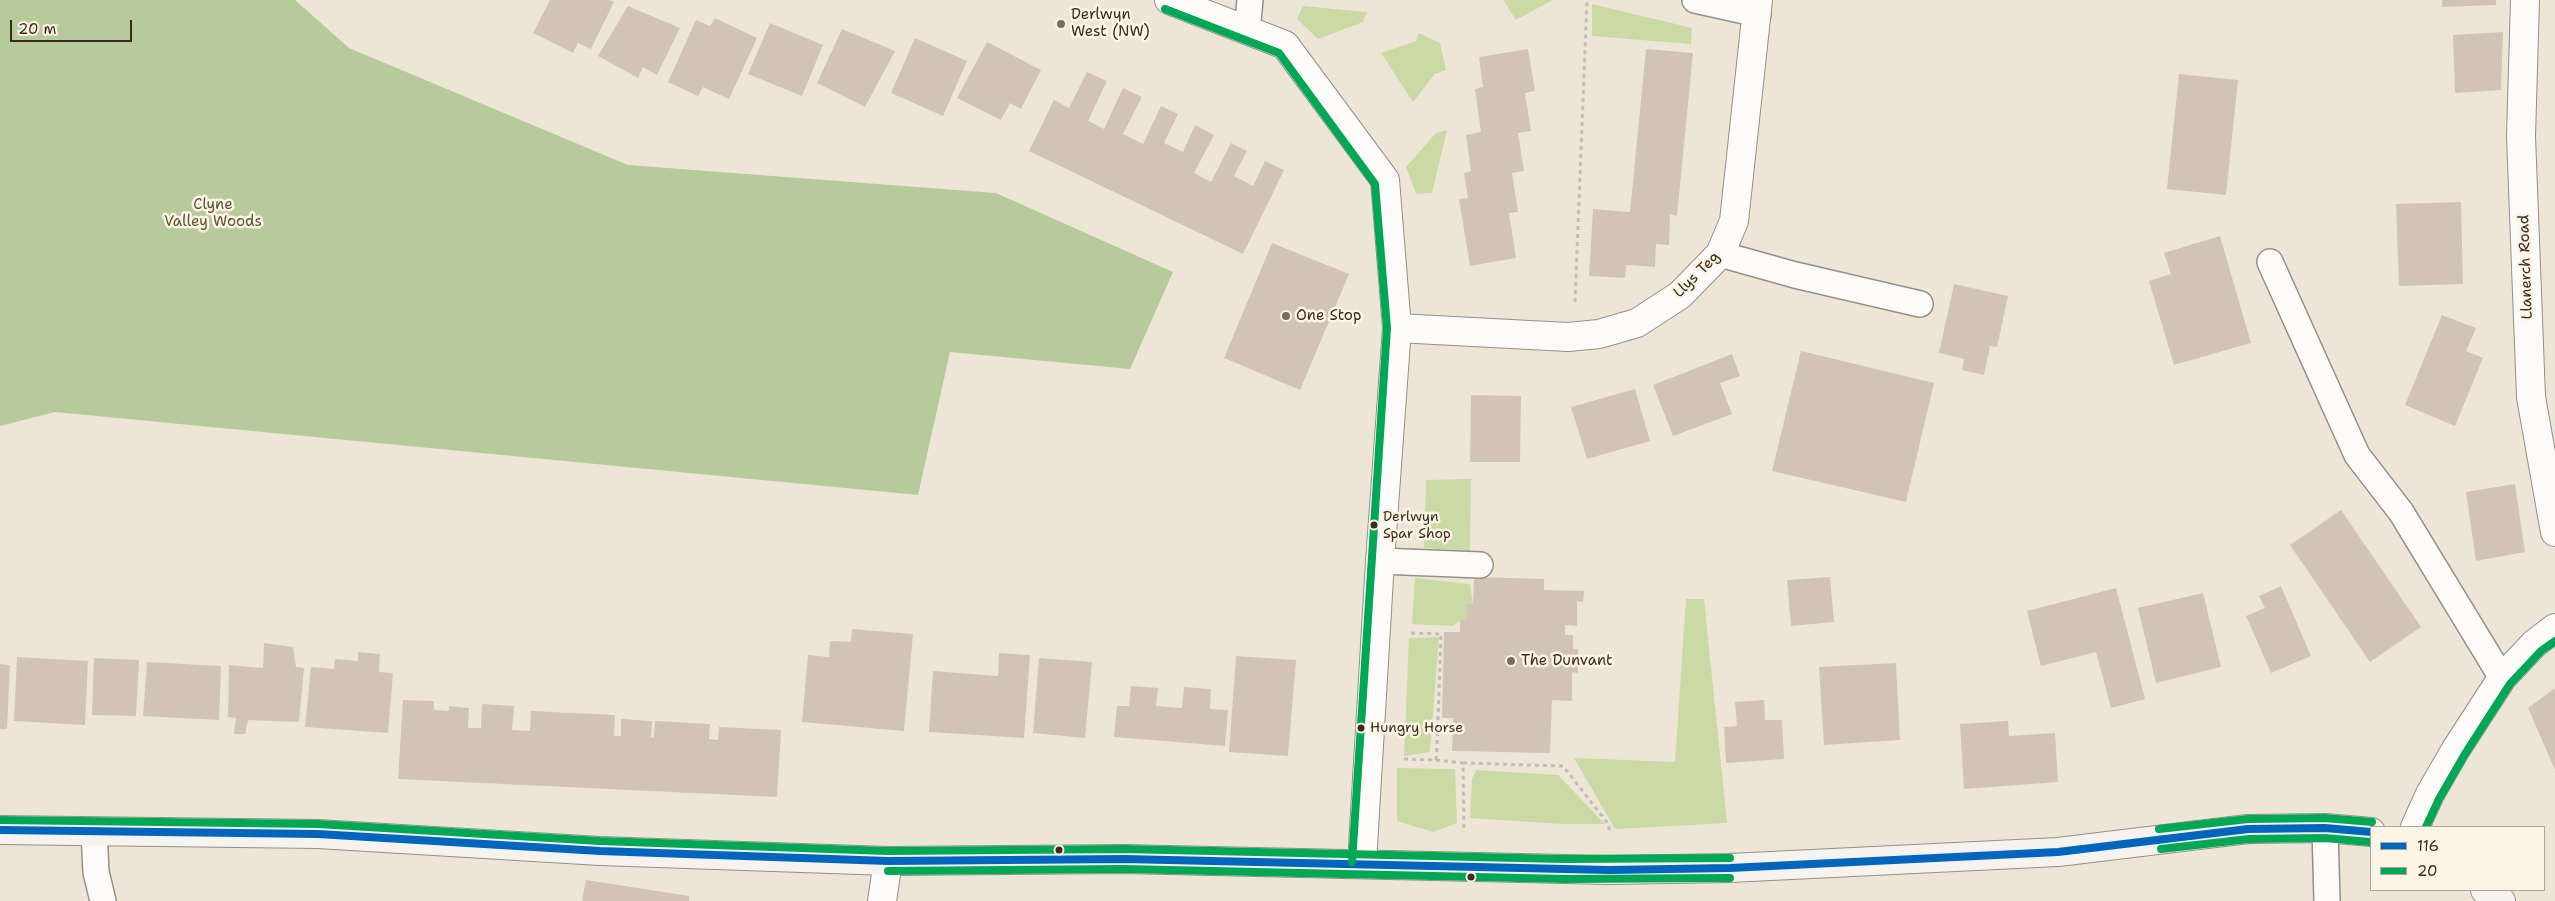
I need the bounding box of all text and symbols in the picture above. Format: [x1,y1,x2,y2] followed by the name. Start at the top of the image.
[1071,6,1150,41] place label: Derlwyn West (NW)
[12,10,135,42] scale bar
[1055,18,1067,30] marker: Derlwyn West (NW)
[18,19,57,39] text: 20 m
[164,196,262,231] park label: Clyne Valley Woods
[2515,214,2537,320] street label: Llanerch Road
[1670,248,1724,302] street label: Llys Teg
[1296,307,1361,325] place label: One Stop
[1280,310,1292,322] marker: One Stop
[1383,509,1451,542] place label: Derlwyn Spar Shop
[1369,520,1379,530] marker: Derlwyn Spar Shop
[1521,652,1613,670] place label: The Dunvant
[1505,655,1517,667] marker: The Dunvant
[1370,720,1463,736] place label: Hungry Horse
[1356,723,1366,733] marker: Hungry Horse
[2370,826,2545,891] legend
[2417,836,2439,856] text: 116
[1054,845,1064,855] unlabelled marker
[2417,861,2438,881] text: 20
[1466,872,1476,882] unlabelled marker

